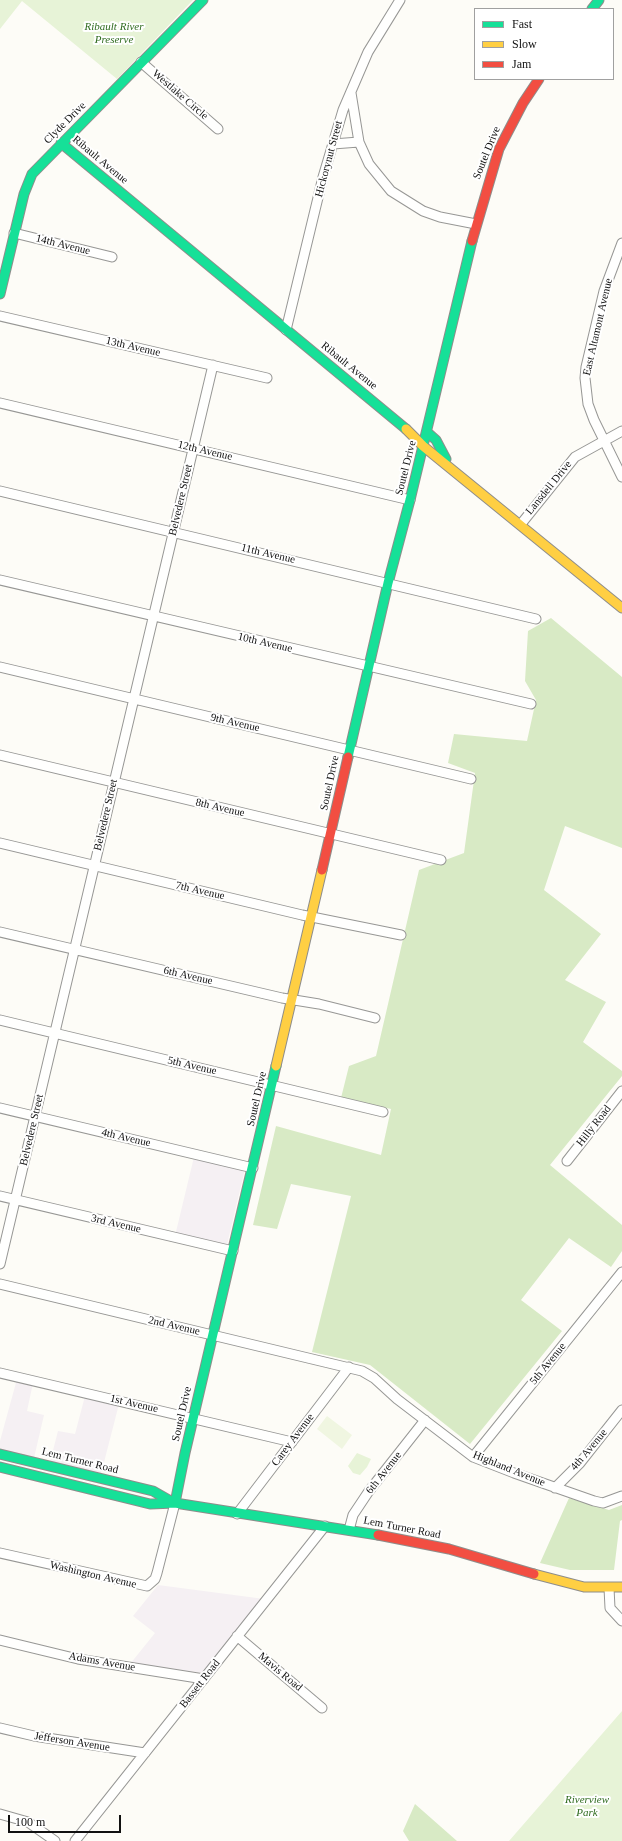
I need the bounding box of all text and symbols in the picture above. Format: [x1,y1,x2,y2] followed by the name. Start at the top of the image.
[474,8,614,80] legend
[512,17,532,31] text: Fast
[85,20,143,46] park label: Ribault River Preserve
[512,37,537,51] text: Slow
[512,57,531,71] text: Jam
[149,67,211,123] street label: Westlake Circle
[41,99,89,147] street label: Clyde Drive
[312,119,346,199] street label: Hickorynut Street
[470,125,504,181] street label: Soutel Drive
[70,133,130,187] street label: Ribault Avenue
[34,232,92,258] street label: 14th Avenue
[580,277,616,377] street label: East Altamont Avenue
[104,334,162,360] street label: 13th Avenue
[318,339,380,393] street label: Ribault Avenue
[176,438,234,464] street label: 12th Avenue
[393,439,419,497] street label: Soutel Drive
[523,458,575,518] street label: Lansdell Drive
[166,463,196,537] street label: Belvedere Street
[240,541,296,567] street label: 11th Avenue
[236,630,294,656] street label: 10th Avenue
[209,711,261,735] street label: 9th Avenue
[318,754,342,812] street label: Soutel Drive
[91,778,121,852] street label: Belvedere Street
[194,796,246,820] street label: 8th Avenue
[174,879,226,903] street label: 7th Avenue
[162,964,214,988] street label: 6th Avenue
[166,1054,218,1078] street label: 5th Avenue
[244,1070,270,1128] street label: Soutel Drive
[17,1093,47,1167] street label: Belvedere Street
[574,1103,614,1149] street label: Hilly Road
[100,1126,152,1150] street label: 4th Avenue
[90,1212,142,1236] street label: 3rd Avenue
[147,1314,201,1338] street label: 2nd Avenue
[527,1340,569,1388] street label: 5th Avenue
[169,1385,195,1443] street label: Soutel Drive
[109,1392,159,1416] street label: 1st Avenue
[269,1411,317,1469] street label: Carey Avenue
[568,1427,610,1473] street label: 4th Avenue
[40,1445,120,1477] street label: Lem Turner Road
[471,1448,547,1490] street label: Highland Avenue
[363,1449,405,1497] street label: 6th Avenue
[362,1514,442,1542] street label: Lem Turner Road
[48,1559,138,1591] street label: Washington Avenue
[68,1650,136,1674] street label: Adams Avenue
[255,1650,305,1694] street label: Mavis Road
[177,1657,223,1711] street label: Bassett Road
[33,1730,111,1754] street label: Jefferson Avenue
[565,1793,609,1819] park label: Riverview Park
[10,1807,123,1833] scale bar
[15,1815,45,1829] text: 100 m

